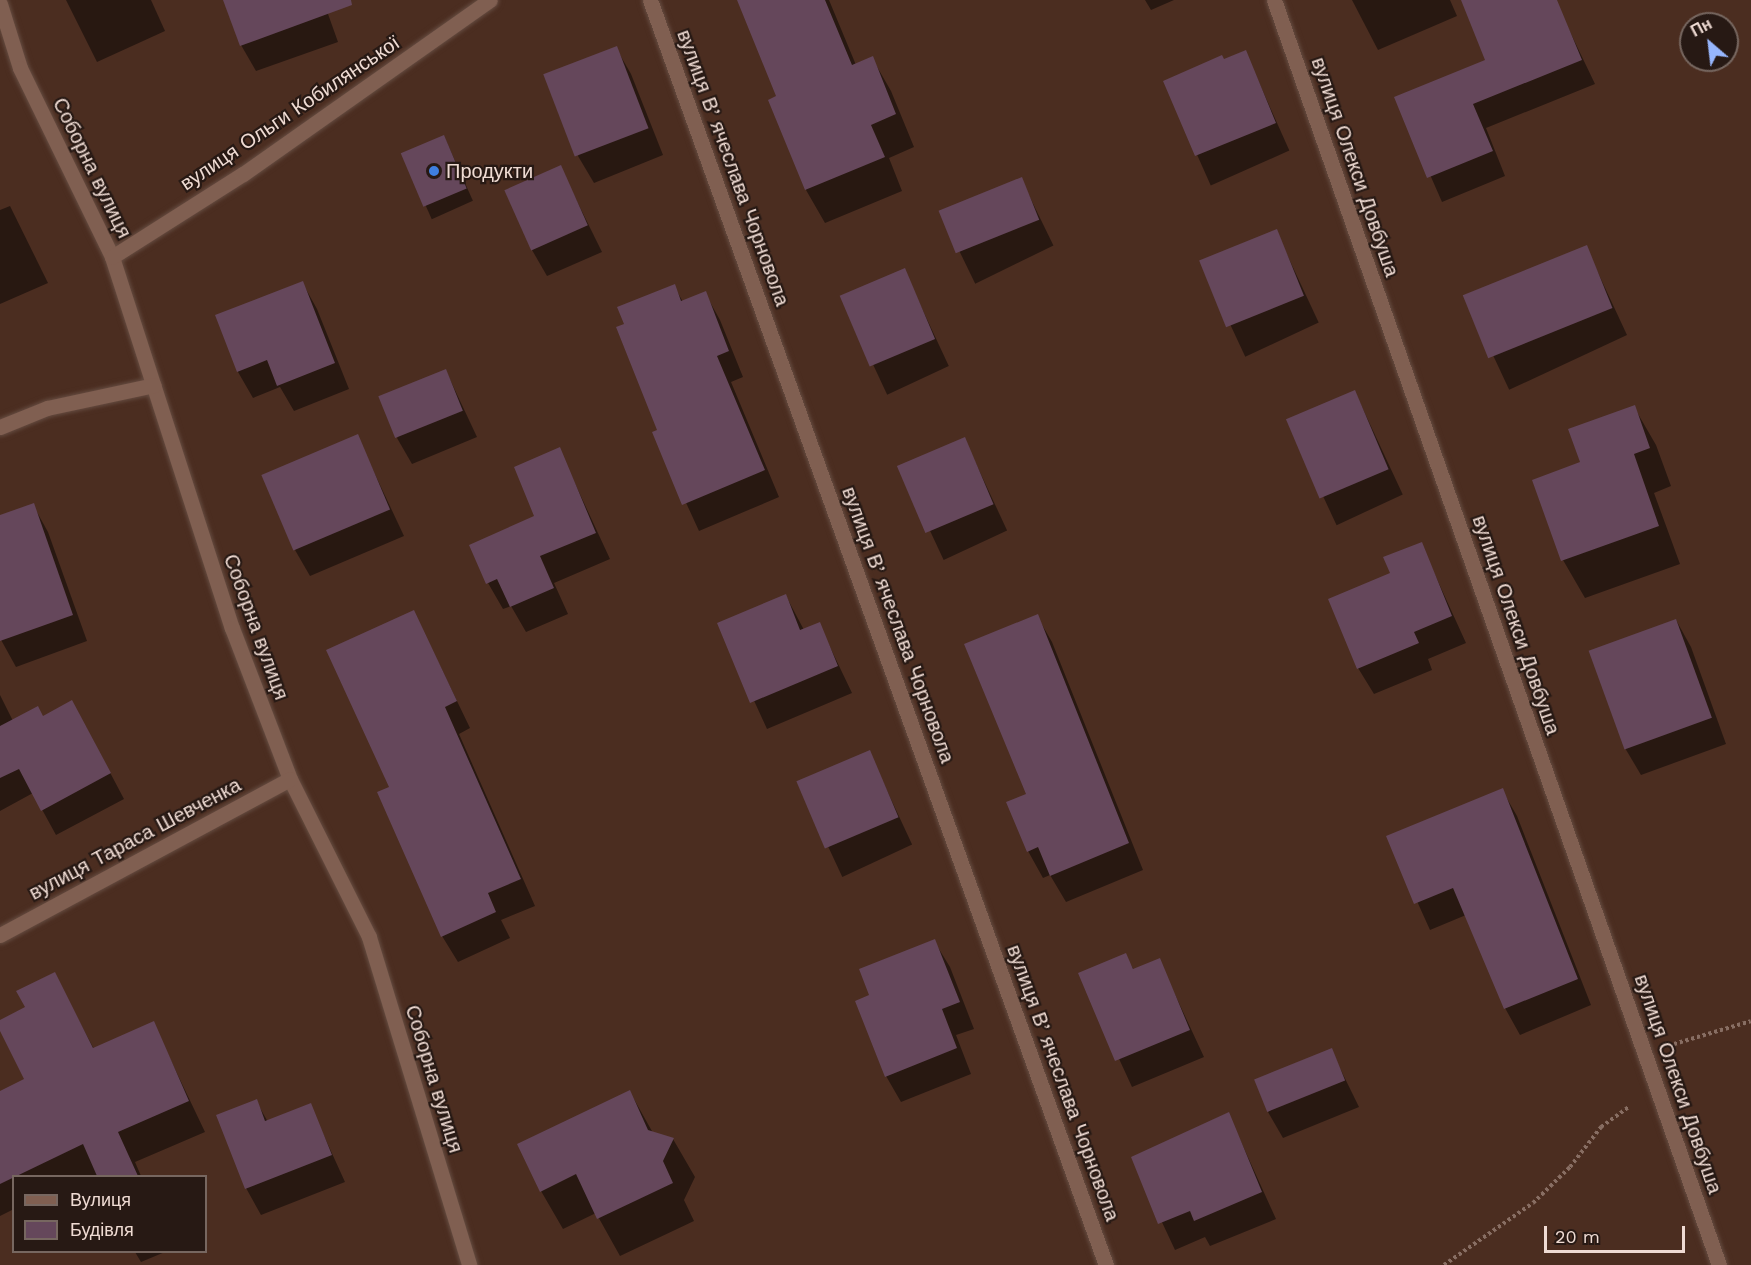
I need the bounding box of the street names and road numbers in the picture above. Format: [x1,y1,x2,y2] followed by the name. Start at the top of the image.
[672,27,794,309] street label: вулиця Вʼячеслава Чорновола
[176,31,404,195] street label: вулиця Ольги Кобилянської
[1306,54,1404,280] street label: вулиця Олекси Довбуша
[48,94,136,242] street label: Соборна вулиця
[837,484,959,766] street label: вулиця Вʼячеслава Чорновола
[1467,512,1565,738] street label: вулиця Олекси Довбуша
[219,551,293,703] street label: Соборна вулиця
[25,773,245,905] street label: вулиця Тараса Шевченка
[1002,942,1124,1224] street label: вулиця Вʼячеслава Чорновола
[1629,971,1727,1197] street label: вулиця Олекси Довбуша
[400,1002,468,1156] street label: Соборна вулиця

